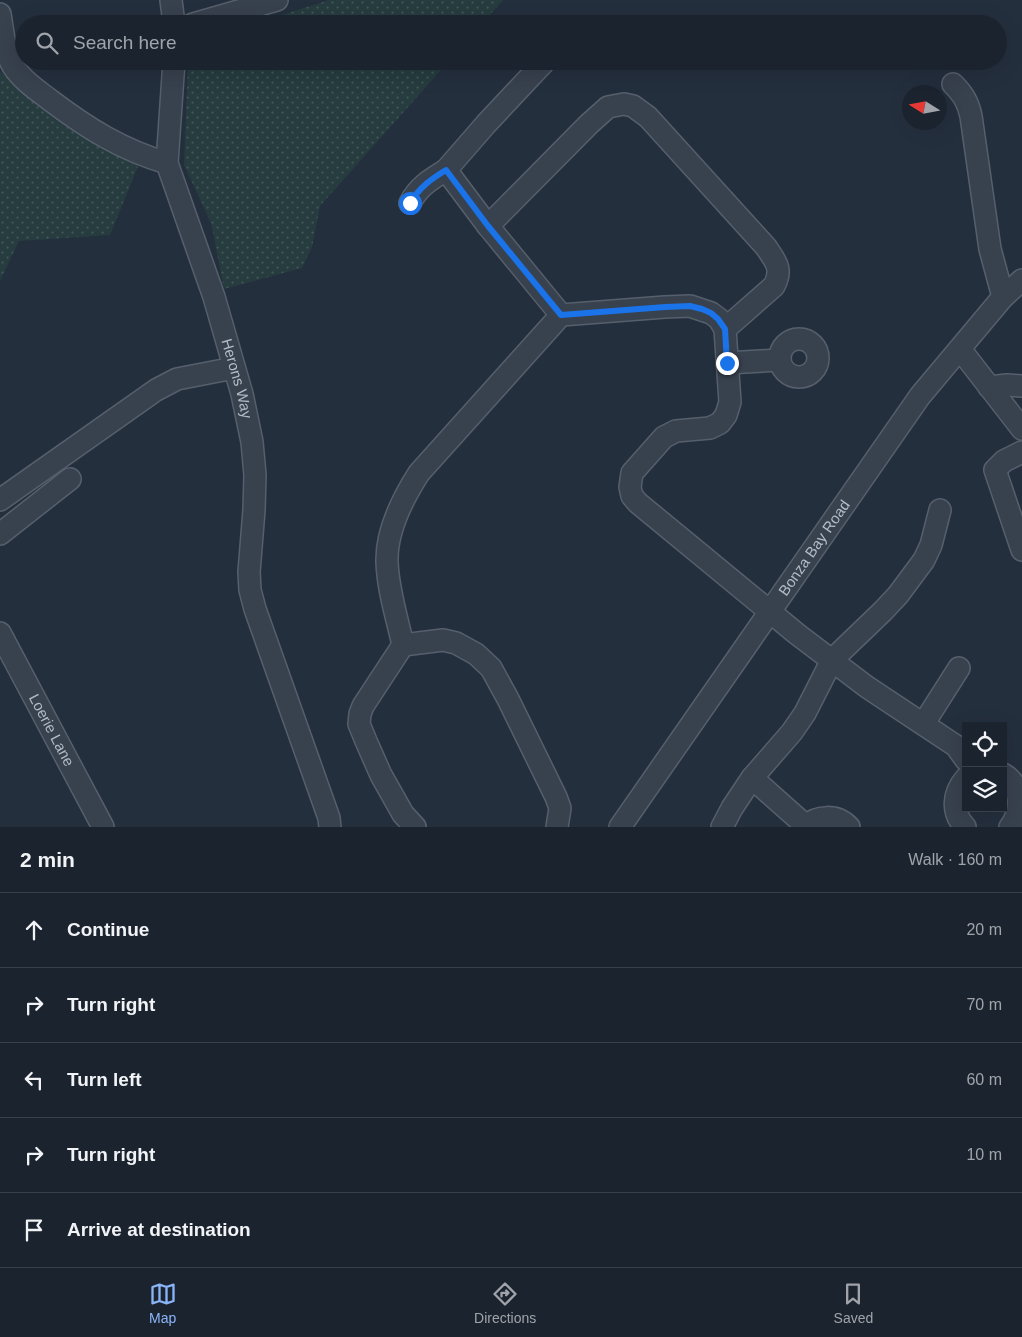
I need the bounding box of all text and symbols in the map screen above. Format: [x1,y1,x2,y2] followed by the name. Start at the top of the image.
[15,15,1007,70] search box
[33,29,61,57] icon: search
[73,32,177,53] text: Search here
[902,85,947,130] north arrow
[399,192,422,215] route start
[218,337,256,420] street label: Herons Way
[716,352,739,375] route end
[775,497,853,599] street label: Bonza Bay Road
[26,691,78,769] street label: Loerie Lane
[962,722,1007,812] map controls
[962,722,1007,767] button: locate
[962,767,1007,812] button: layers
[20,848,75,871] text: 2 min
[908,851,1002,868] text: Walk · 160 m
[20,916,48,944] icon: ahead
[67,919,149,940] text: Continue
[966,921,1002,938] text: 20 m
[20,991,48,1019] icon: right
[67,994,155,1015] text: Turn right
[966,996,1002,1013] text: 70 m
[20,1066,48,1094] icon: left
[67,1069,142,1090] text: Turn left
[966,1071,1002,1088] text: 60 m
[20,1141,48,1169] icon: right
[67,1144,155,1165] text: Turn right
[966,1146,1002,1163] text: 10 m
[20,1216,48,1244] icon: arrive
[67,1219,251,1240] text: Arrive at destination
[149,1280,177,1326] tab: Map
[474,1280,536,1326] tab: Directions
[834,1280,873,1326] tab: Saved

